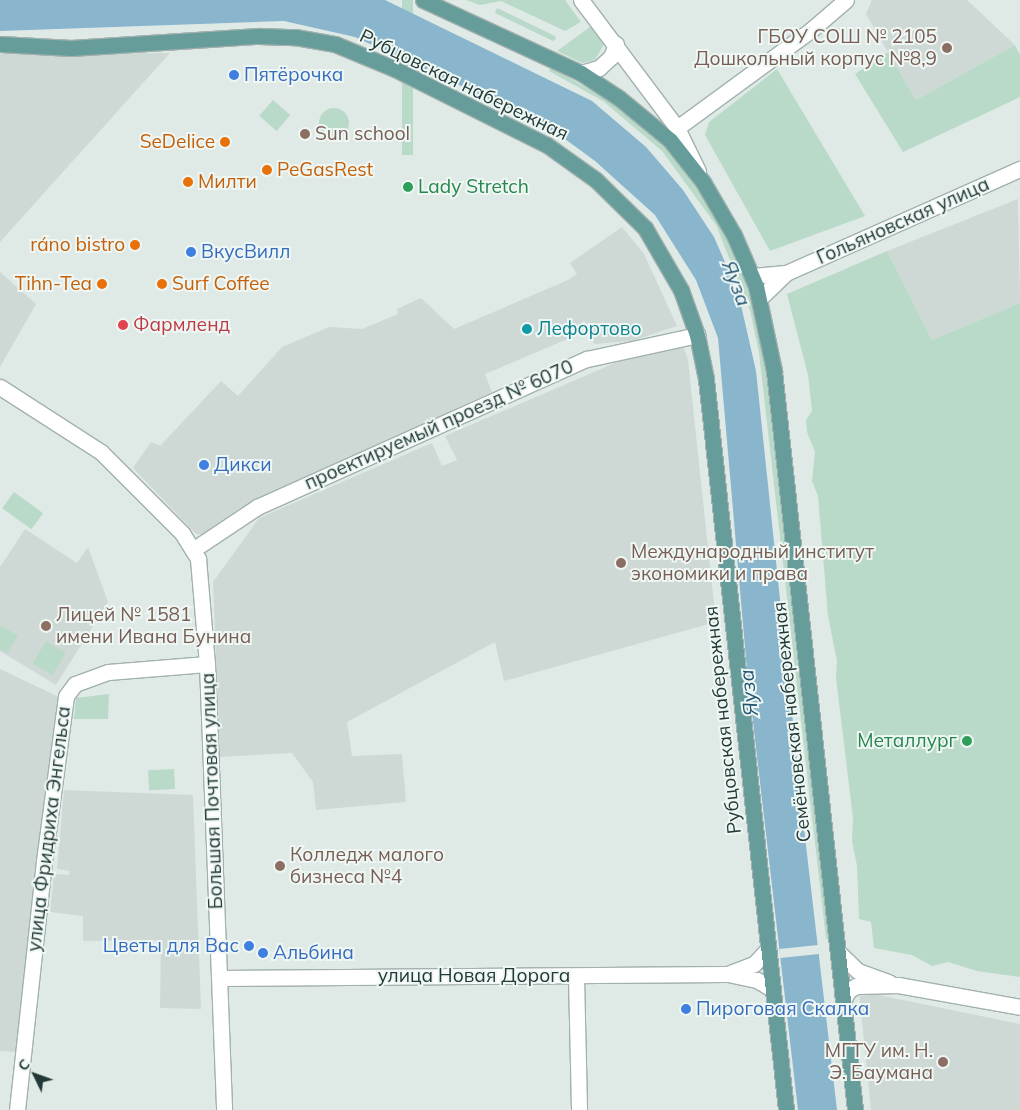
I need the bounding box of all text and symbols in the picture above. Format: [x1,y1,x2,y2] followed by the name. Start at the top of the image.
[356,25,572,145] street label: Рубцовская набережная
[694,26,937,70] place label: ГБОУ СОШ № 2105 Дошкольный корпус №8,9
[941,42,953,54] marker: ГБОУ СОШ № 2105 Дошкольный корпус №8,9
[244,64,343,86] place label: Пятёрочка
[228,69,240,81] marker: Пятёрочка
[315,123,410,145] place label: Sun school
[299,128,311,140] marker: Sun school
[140,131,215,153] place label: SeDelice
[219,136,231,148] marker: SeDelice
[277,159,373,181] place label: PeGasRest
[261,164,273,176] marker: PeGasRest
[198,171,257,193] place label: Милти
[813,173,993,269] street label: Гольяновская улица
[182,176,194,188] marker: Милти
[418,176,529,198] place label: Lady Stretch
[402,181,414,193] marker: Lady Stretch
[30,234,125,256] place label: ráno bistro
[129,239,141,251] marker: ráno bistro
[201,241,290,263] place label: ВкусВилл
[185,246,197,258] marker: ВкусВилл
[717,257,757,309] water label: Яуза
[15,273,92,295] place label: Tihn-Tea
[172,273,270,295] place label: Surf Coffee
[96,278,108,290] marker: Tihn-Tea
[156,278,168,290] marker: Surf Coffee
[133,314,230,336] place label: Фармленд
[537,318,641,340] place label: Лефортово
[117,319,129,331] marker: Фармленд
[521,323,533,335] marker: Лефортово
[301,355,577,495] street label: проектируемый проезд № 6070
[214,454,272,476] place label: Дикси
[198,459,210,471] marker: Дикси
[631,541,874,585] place label: Международный институт экономики и права
[615,557,627,569] marker: Международный институт экономики и права
[768,601,816,843] street label: Семёновская набережная
[56,604,251,648] place label: Лицей № 1581 имени Ивана Бунина
[700,605,746,835] street label: Рубцовская набережная
[40,620,52,632] marker: Лицей № 1581 имени Ивана Бунина
[734,668,762,718] water label: Яуза
[196,672,228,910] street label: Большая Почтовая улица
[23,705,75,953] street label: улица Фридриха Энгельса
[857,730,957,752] place label: Металлург
[961,735,973,747] marker: Металлург
[290,844,444,888] place label: Колледж малого бизнеса №4
[274,860,286,872] marker: Колледж малого бизнеса №4
[103,935,239,957] place label: Цветы для Вас
[243,940,255,952] marker: Цветы для Вас
[273,942,354,964] place label: Альбина
[257,947,269,959] marker: Альбина
[378,965,570,987] street label: улица Новая Дорога
[696,998,869,1020] place label: Пироговая Скалка
[680,1003,692,1015] marker: Пироговая Скалка
[825,1040,933,1084] place label: МГТУ им. Н. Э. Баумана
[10,1050,60,1100] north arrow
[14,1055,34,1075] text: С
[937,1056,949,1068] marker: МГТУ им. Н. Э. Баумана

